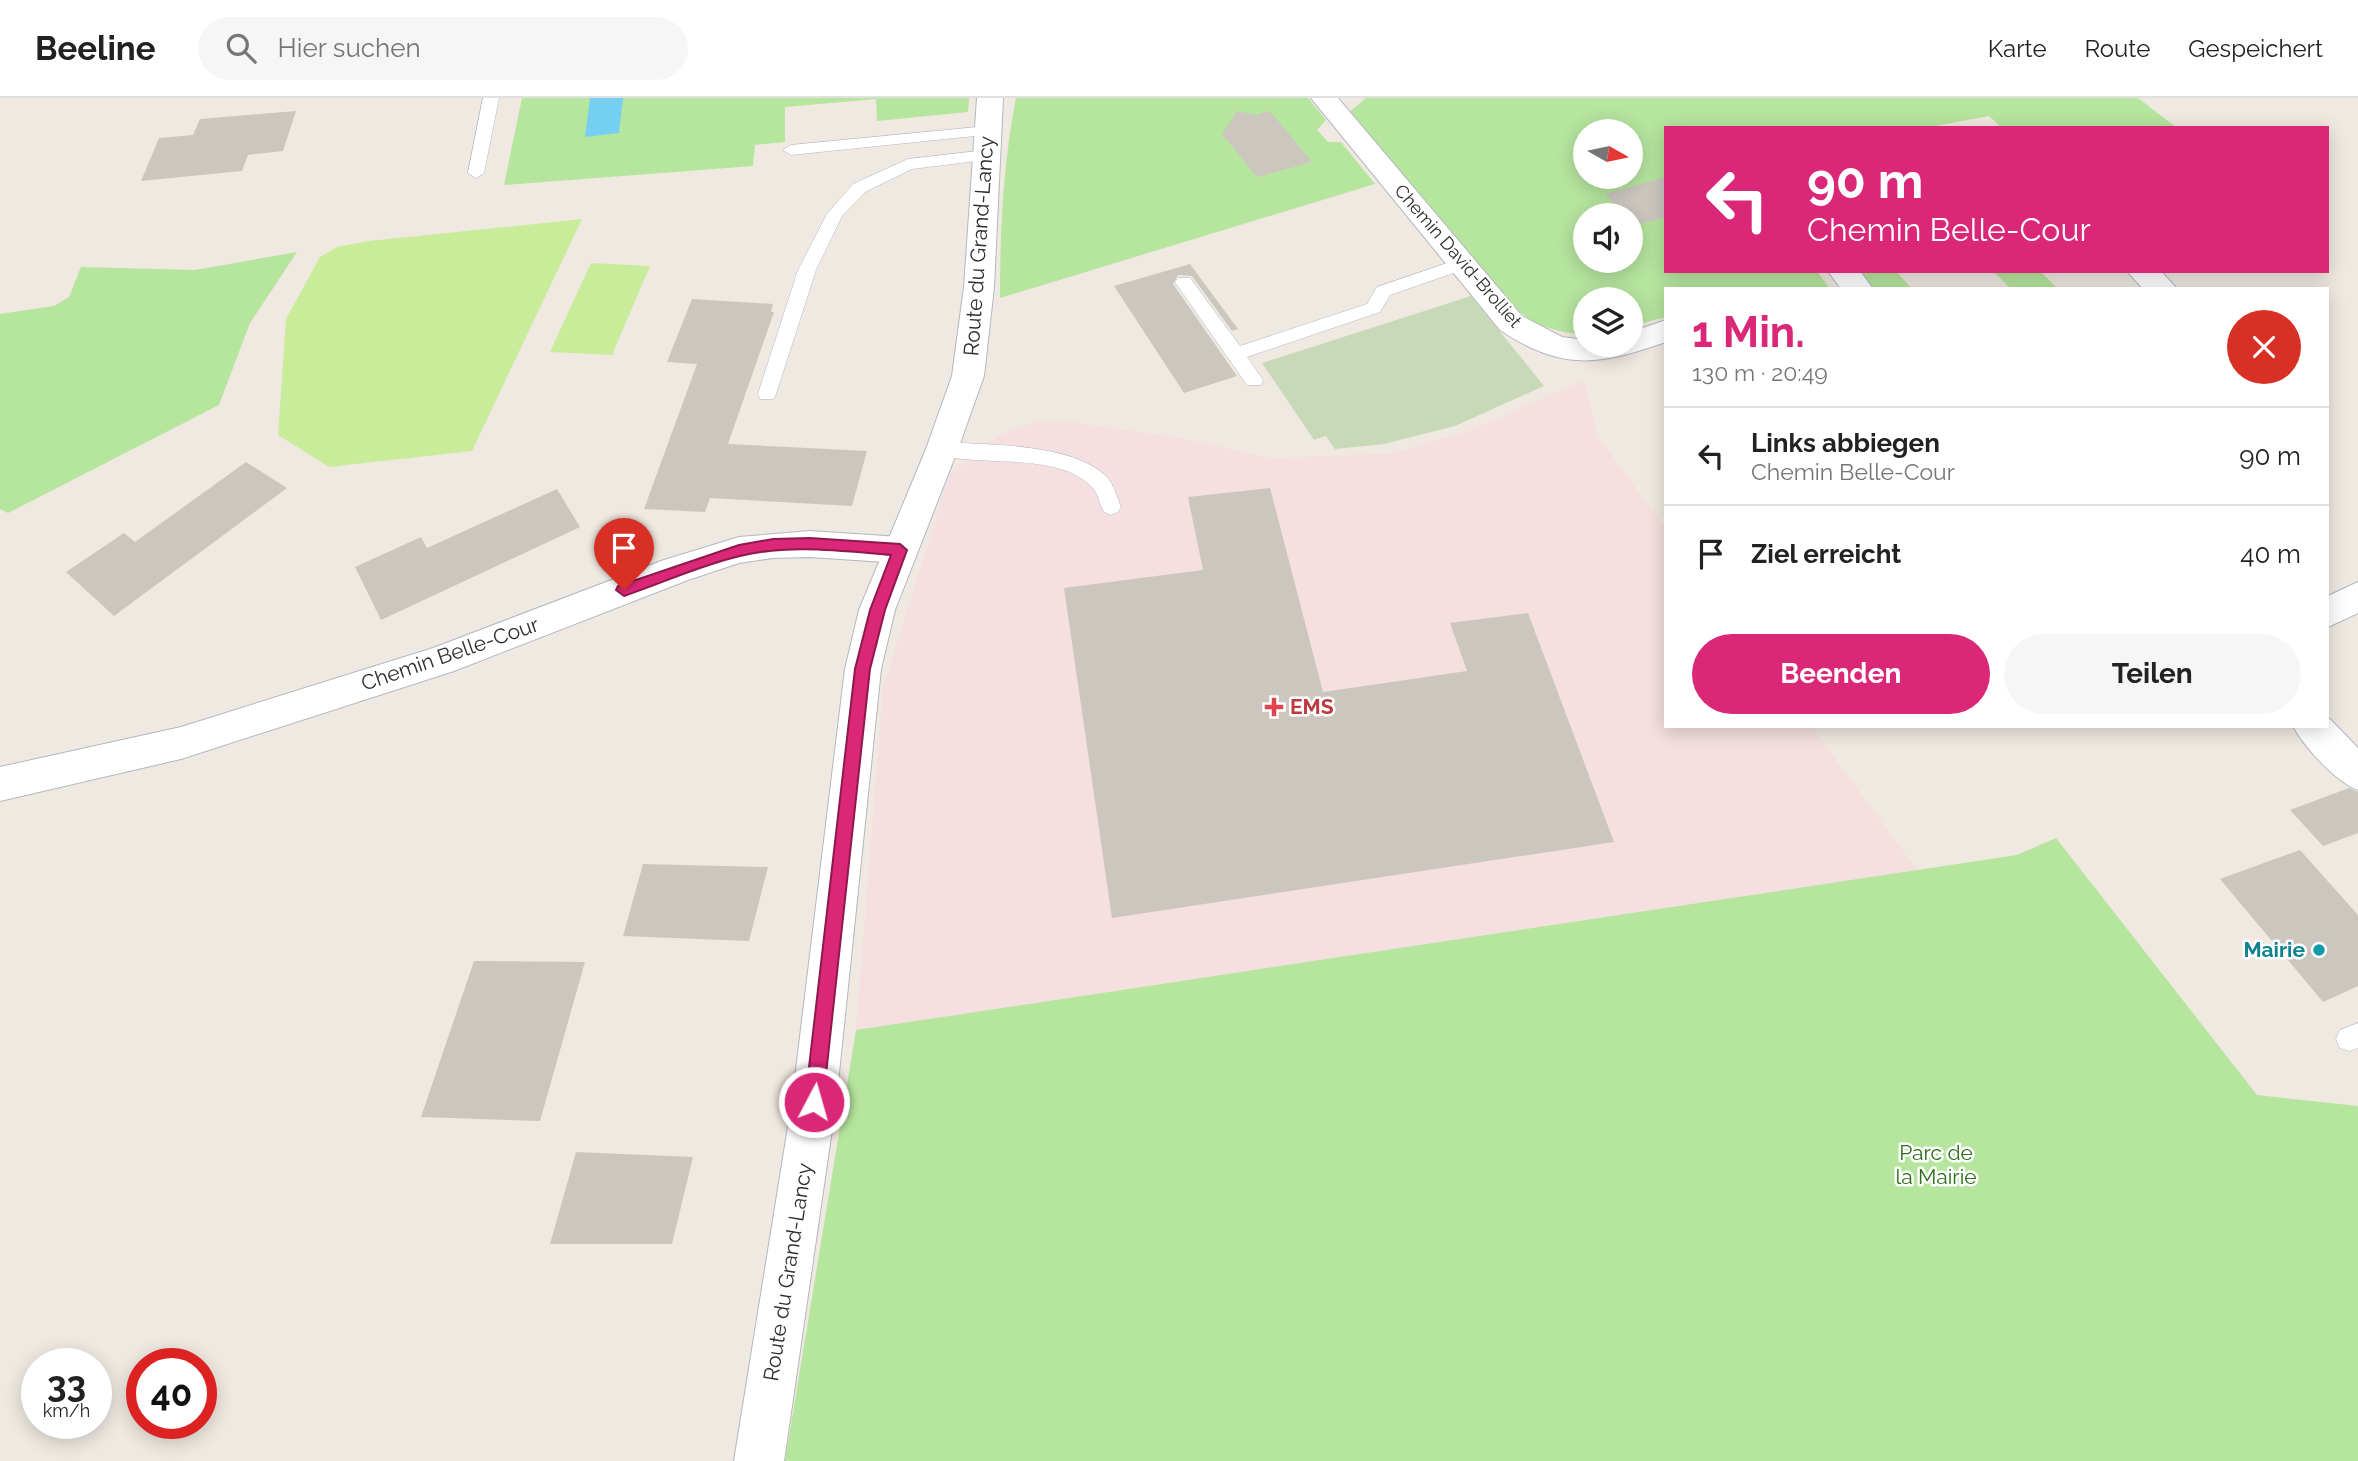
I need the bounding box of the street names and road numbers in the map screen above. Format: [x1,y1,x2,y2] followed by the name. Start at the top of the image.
[958,135,999,357] street label: Route du Grand-Lancy
[1391,180,1526,331] street label: Chemin David-Brolliet
[358,611,542,696] street label: Chemin Belle-Cour
[758,1161,817,1383] street label: Route du Grand-Lancy

